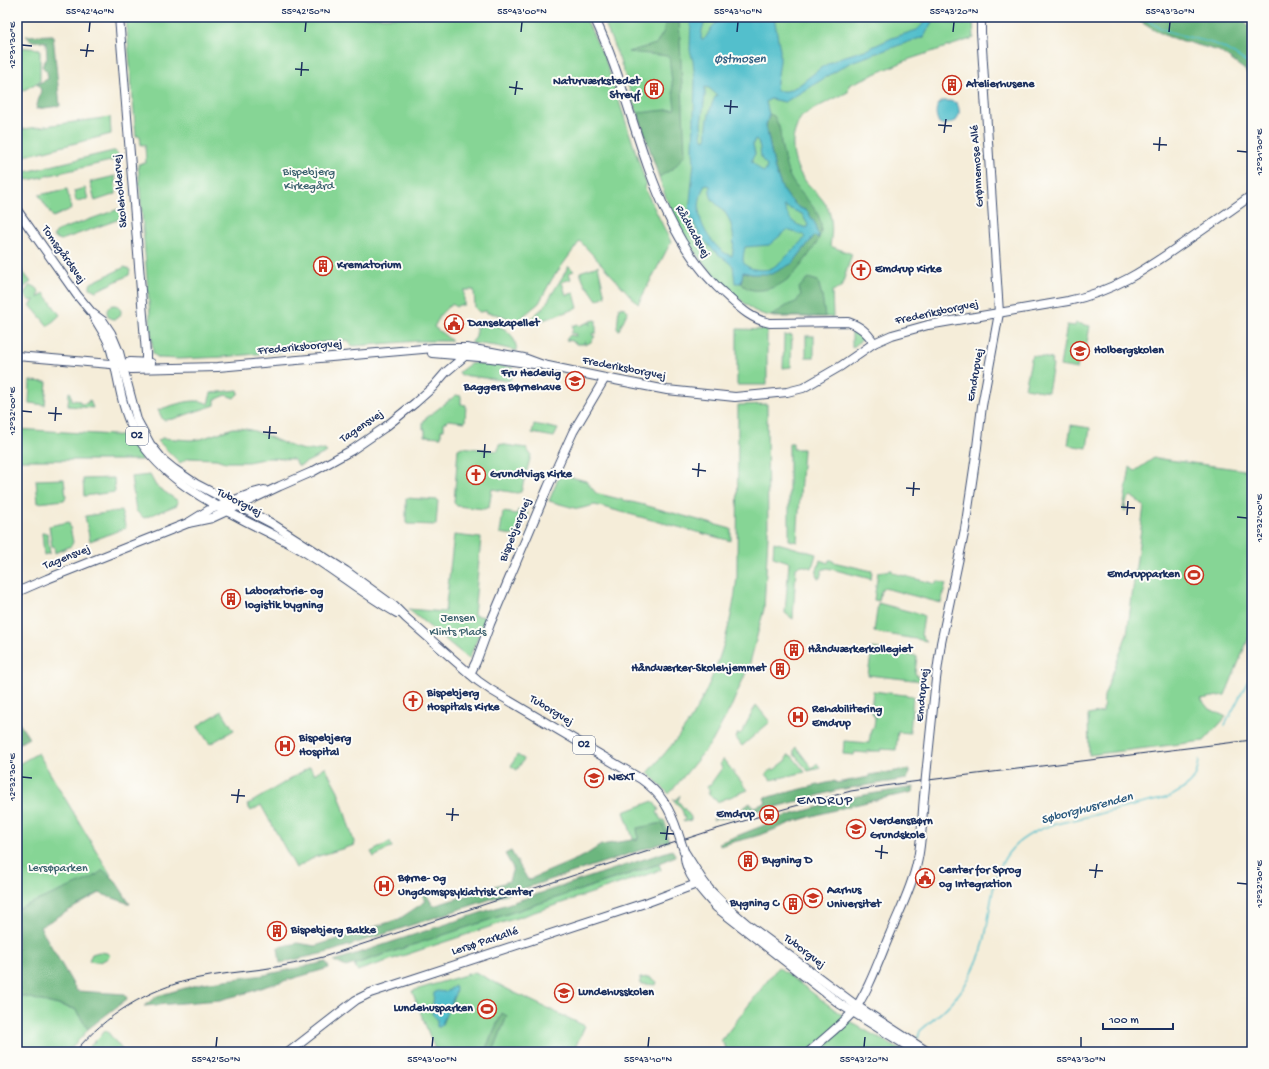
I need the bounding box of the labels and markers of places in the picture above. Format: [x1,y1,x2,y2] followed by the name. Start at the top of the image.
[941,74,963,96] building icon: Atelierhusene
[553,75,641,103] place label: Naturværkstedet Streyf
[643,78,665,100] building icon: Naturværkstedet Streyf
[965,78,1035,92] place label: Atelierhusene
[312,255,334,277] building icon: Krematorium
[336,259,402,273] place label: Krematorium
[850,259,872,281] church icon: Emdrup Kirke
[874,263,942,277] place label: Emdrup Kirke
[443,313,465,335] public building icon: Dansekapellet
[467,317,540,331] place label: Dansekapellet
[1069,340,1091,362] school or university icon: Holbergskolen
[1094,344,1164,358] place label: Holbergskolen
[463,367,562,395] place label: Fru Hedevig Baggers Børnehave
[564,370,586,392] school or university icon: Fru Hedevig Baggers Børnehave
[465,464,487,486] church icon: Grundtvigs Kirke
[490,468,573,482] place label: Grundtvigs Kirke
[1183,564,1205,586] sports icon: Emdrupparken
[1106,568,1180,582] place label: Emdrupparken
[244,585,324,613] place label: Laboratorie- og logistik bygning
[220,588,242,610] building icon: Laboratorie- og logistik bygning
[783,639,805,661] building icon: Håndværkerkollegiet
[808,643,914,657] place label: Håndværkerkollegiet
[769,658,791,680] building icon: Håndværker-Skolehjemmet
[631,662,767,676] place label: Håndværker-Skolehjemmet
[426,687,500,715] place label: Bispebjerg Hospitals Kirke
[402,690,424,712] church icon: Bispebjerg Hospitals Kirke
[811,703,882,731] place label: Rehabilitering Emdrup
[787,706,809,728] hospital icon: Rehabilitering Emdrup
[298,732,352,760] place label: Bispebjerg Hospital
[274,735,296,757] hospital icon: Bispebjerg Hospital
[583,767,605,789] school or university icon: NEXT
[608,771,636,785] place label: NEXT
[758,804,780,826] station icon: Emdrup
[715,808,755,822] place label: Emdrup
[869,815,933,843] place label: VerdensBørn Grundskole
[845,818,867,840] school or university icon: VerdensBørn Grundskole
[737,850,759,872] building icon: Bygning D
[761,854,814,868] place label: Bygning D
[938,864,1022,892] place label: Center for Sprog og Integration
[914,867,936,889] public building icon: Center for Sprog og Integration
[397,872,534,900] place label: Børne- og Ungdomspsykiatrisk Center
[373,875,395,897] hospital icon: Børne- og Ungdomspsykiatrisk Center
[826,884,882,912] place label: Aarhus Universitet
[802,887,824,909] school or university icon: Aarhus Universitet
[782,893,804,915] building icon: Bygning C
[729,897,780,911] place label: Bygning C
[266,920,288,942] building icon: Bispebjerg Bakke
[290,924,377,938] place label: Bispebjerg Bakke
[553,982,575,1004] school or university icon: Lundehusskolen
[578,986,654,1000] place label: Lundehusskolen
[476,998,498,1020] sports icon: Lundehusparken
[393,1002,473,1016] place label: Lundehusparken

